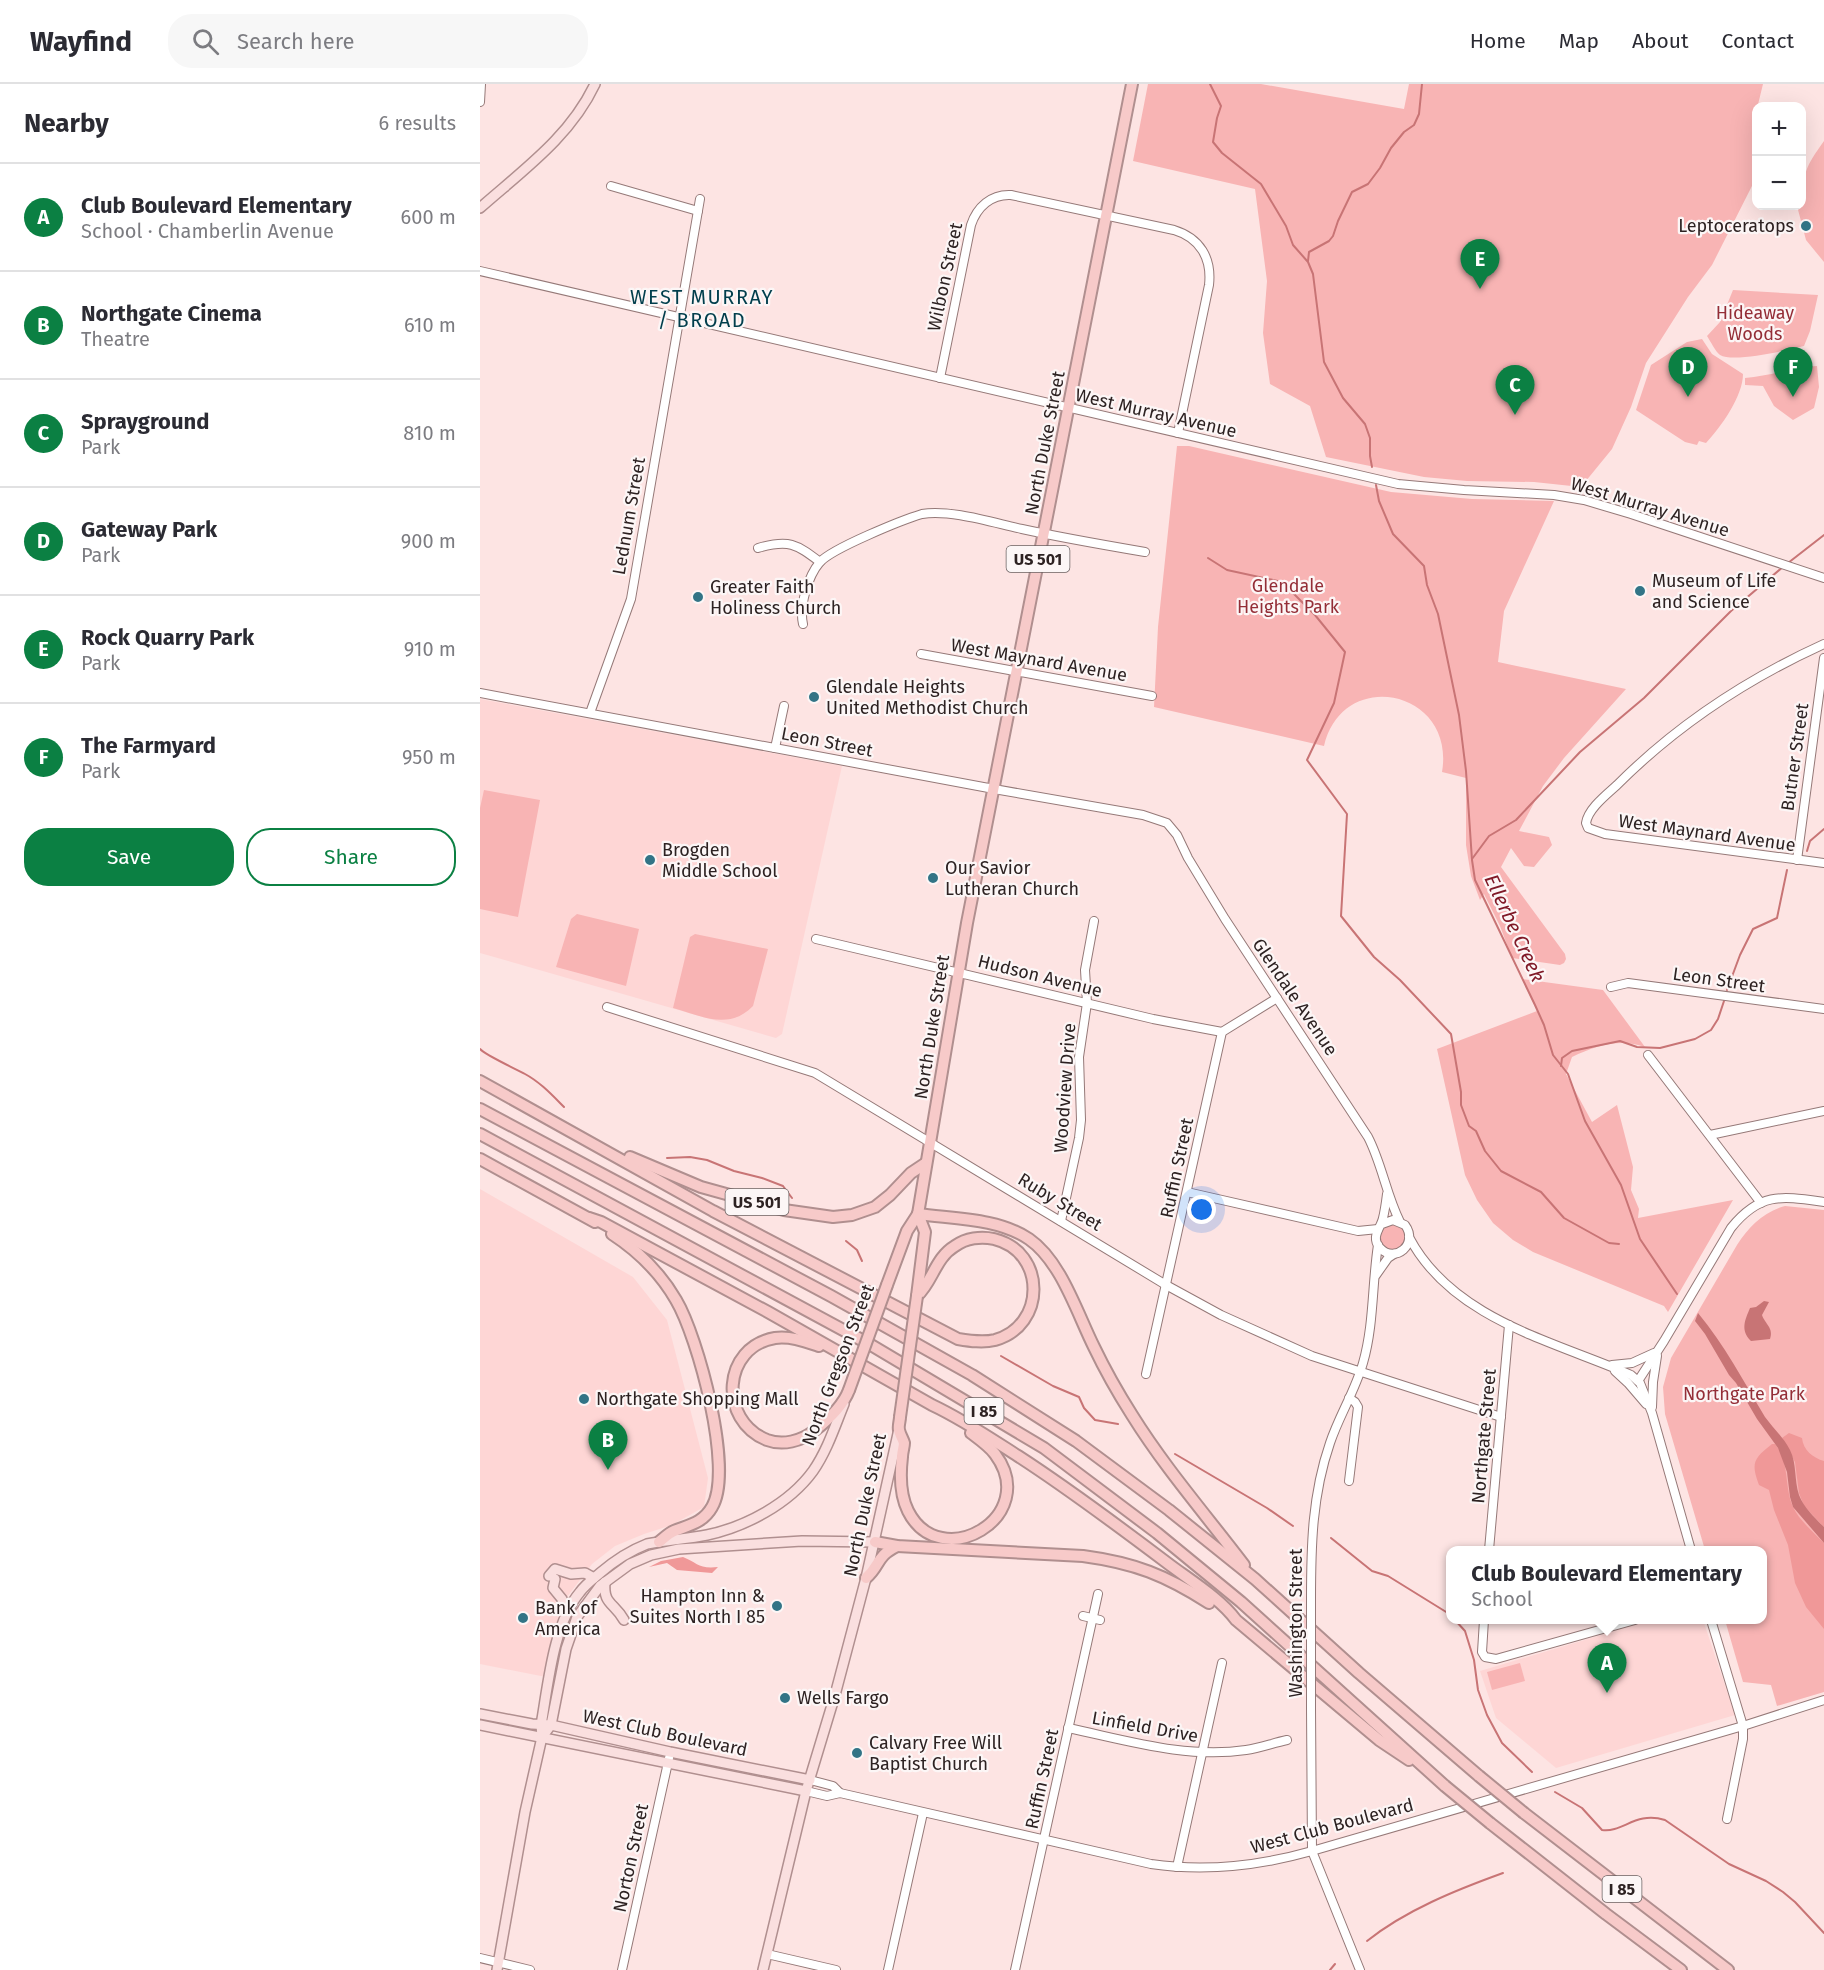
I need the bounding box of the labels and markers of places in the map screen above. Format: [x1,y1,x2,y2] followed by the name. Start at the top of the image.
[1678,215,1794,237] place label: Leptoceratops
[1799,219,1813,233] marker: Leptoceratops
[1460,240,1500,289] pin: E
[1668,348,1708,397] pin: D
[1774,348,1812,397] pin: F
[1496,366,1534,415] pin: C
[1652,570,1776,613] place label: Museum of Life and Science
[710,576,841,619] place label: Greater Faith Holiness Church
[1633,584,1647,598] marker: Museum of Life and Science
[691,590,705,604] marker: Greater Faith Holiness Church
[826,676,1028,719] place label: Glendale Heights United Methodist Church
[807,690,821,704] marker: Glendale Heights United Methodist Church
[662,839,778,882] place label: Brogden Middle School
[643,853,657,867] marker: Brogden Middle School
[945,857,1079,900] place label: Our Savior Lutheran Church
[926,871,940,885] marker: Our Savior Lutheran Church
[596,1388,799,1410] place label: Northgate Shopping Mall
[577,1392,591,1406] marker: Northgate Shopping Mall
[588,1420,628,1470] pin: B
[630,1585,765,1628] place label: Hampton Inn & Suites North I 85
[535,1597,601,1640] place label: Bank of America
[770,1599,784,1613] marker: Hampton Inn & Suites North I 85
[516,1611,530,1625] marker: Bank of America
[1588,1644,1626,1693] pin: A
[797,1687,889,1709] place label: Wells Fargo
[778,1691,792,1705] marker: Wells Fargo
[869,1732,1002,1775] place label: Calvary Free Will Baptist Church
[850,1746,864,1760] marker: Calvary Free Will Baptist Church

